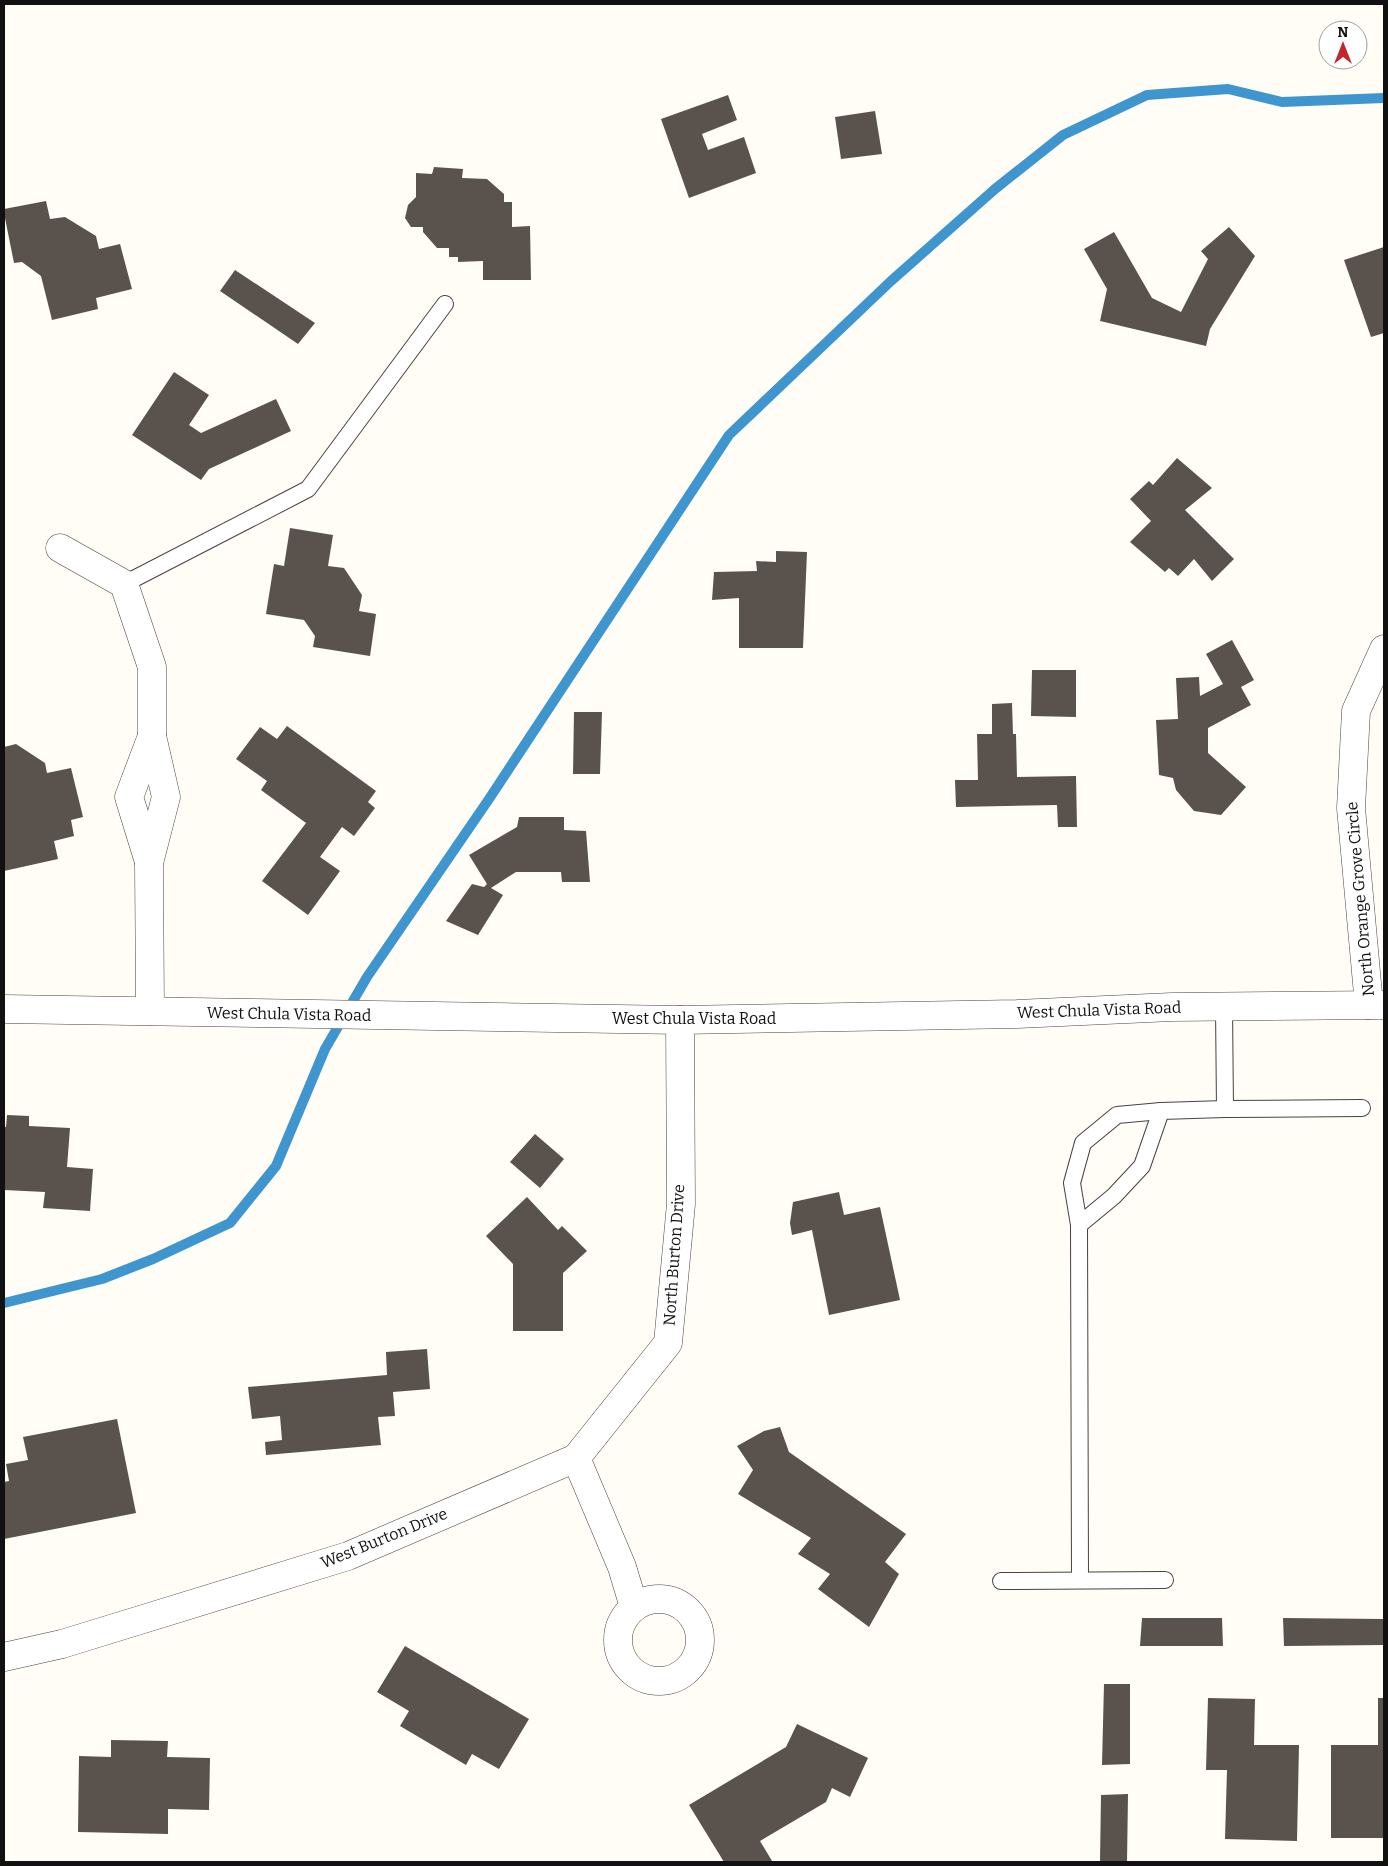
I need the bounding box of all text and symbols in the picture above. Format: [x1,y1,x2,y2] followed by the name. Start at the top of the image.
[1318,20,1368,70] north arrow
[1338,24,1349,41] text: N
[1342,801,1378,997] street label: North Orange Grove Circle
[1016,998,1182,1022] street label: West Chula Vista Road
[207,1003,372,1025] street label: West Chula Vista Road
[612,1009,777,1028] street label: West Chula Vista Road
[660,1183,688,1327] street label: North Burton Drive
[318,1504,450,1572] street label: West Burton Drive

